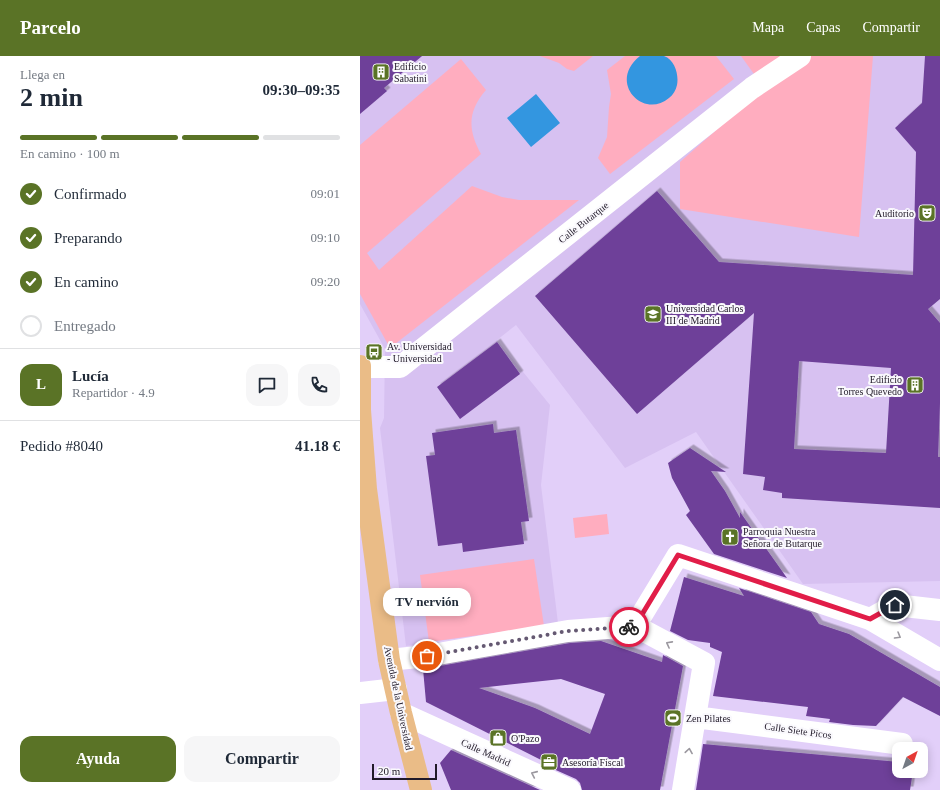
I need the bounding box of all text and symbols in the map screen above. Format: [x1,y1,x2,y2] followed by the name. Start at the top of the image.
[20,17,81,38] text: Parcelo
[752,20,784,35] text: Mapa
[806,20,840,35] text: Capas
[862,20,920,35] text: Compartir
[394,61,427,84] place label: Edificio Sabatini
[371,62,391,82] building icon: Edificio Sabatini
[20,67,65,82] text: Llega en
[263,82,340,98] text: 09:30–09:35
[20,83,83,112] text: 2 min
[20,146,120,161] text: En camino · 100 m
[20,183,42,205] icon: check
[54,186,127,202] text: Confirmado
[310,186,340,201] text: 09:01
[556,199,611,245] street label: Calle Butarque
[917,203,937,223] theatre icon: Auditorio
[875,208,914,219] place label: Auditorio
[20,227,42,249] icon: check
[54,230,122,246] text: Preparando
[310,230,340,245] text: 09:10
[20,271,42,293] icon: check
[54,274,119,290] text: En camino
[310,274,340,289] text: 09:20
[666,303,744,326] place label: Universidad Carlos III de Madrid
[643,304,663,324] school or university icon: Universidad Carlos III de Madrid
[54,318,116,334] text: Entregado
[387,341,452,364] place label: Av. Universidad - Universidad
[364,342,384,362] bus stop icon: Av. Universidad - Universidad
[246,364,288,406] button: chat
[298,364,340,406] button: phone
[72,368,109,384] text: Lucía
[838,374,902,397] place label: Edificio Torres Quevedo
[905,375,925,395] building icon: Edificio Torres Quevedo
[36,376,46,392] text: L
[72,385,155,400] text: Repartidor · 4.9
[20,438,103,454] text: Pedido #8040
[295,438,340,454] text: 41.18 €
[743,526,822,549] place label: Parroquia Nuestra Señora de Butarque
[720,527,740,547] church icon: Parroquia Nuestra Señora de Butarque
[383,588,471,616] callout: TV nervión
[878,588,912,622] pin
[395,594,459,609] text: TV nervión
[884,594,906,616] icon: home
[609,607,649,647] courier
[618,616,640,638] icon: bike
[894,631,902,638] one-way arrow
[410,639,444,673] pin
[665,642,673,649] one-way arrow
[382,645,415,751] street label: Avenida de la Universidad
[416,645,438,667] icon: bag
[663,708,683,728] sports icon: Zen Pilates
[686,713,731,724] place label: Zen Pilates
[764,720,832,741] street label: Calle Siete Picos
[488,728,508,748] shop icon: O'Pazo
[511,733,539,744] place label: O'Pazo
[20,736,176,782] button: Ayuda
[184,736,340,782] button: Compartir
[459,737,512,768] street label: Calle Madrid
[892,742,928,778] north arrow
[892,742,928,778] map controls
[684,748,693,755] one-way arrow
[539,752,559,772] office icon: Asesoría Fiscal
[562,757,624,768] place label: Asesoría Fiscal
[372,762,437,781] scale bar
[378,765,400,777] text: 20 m
[531,771,539,779] one-way arrow

